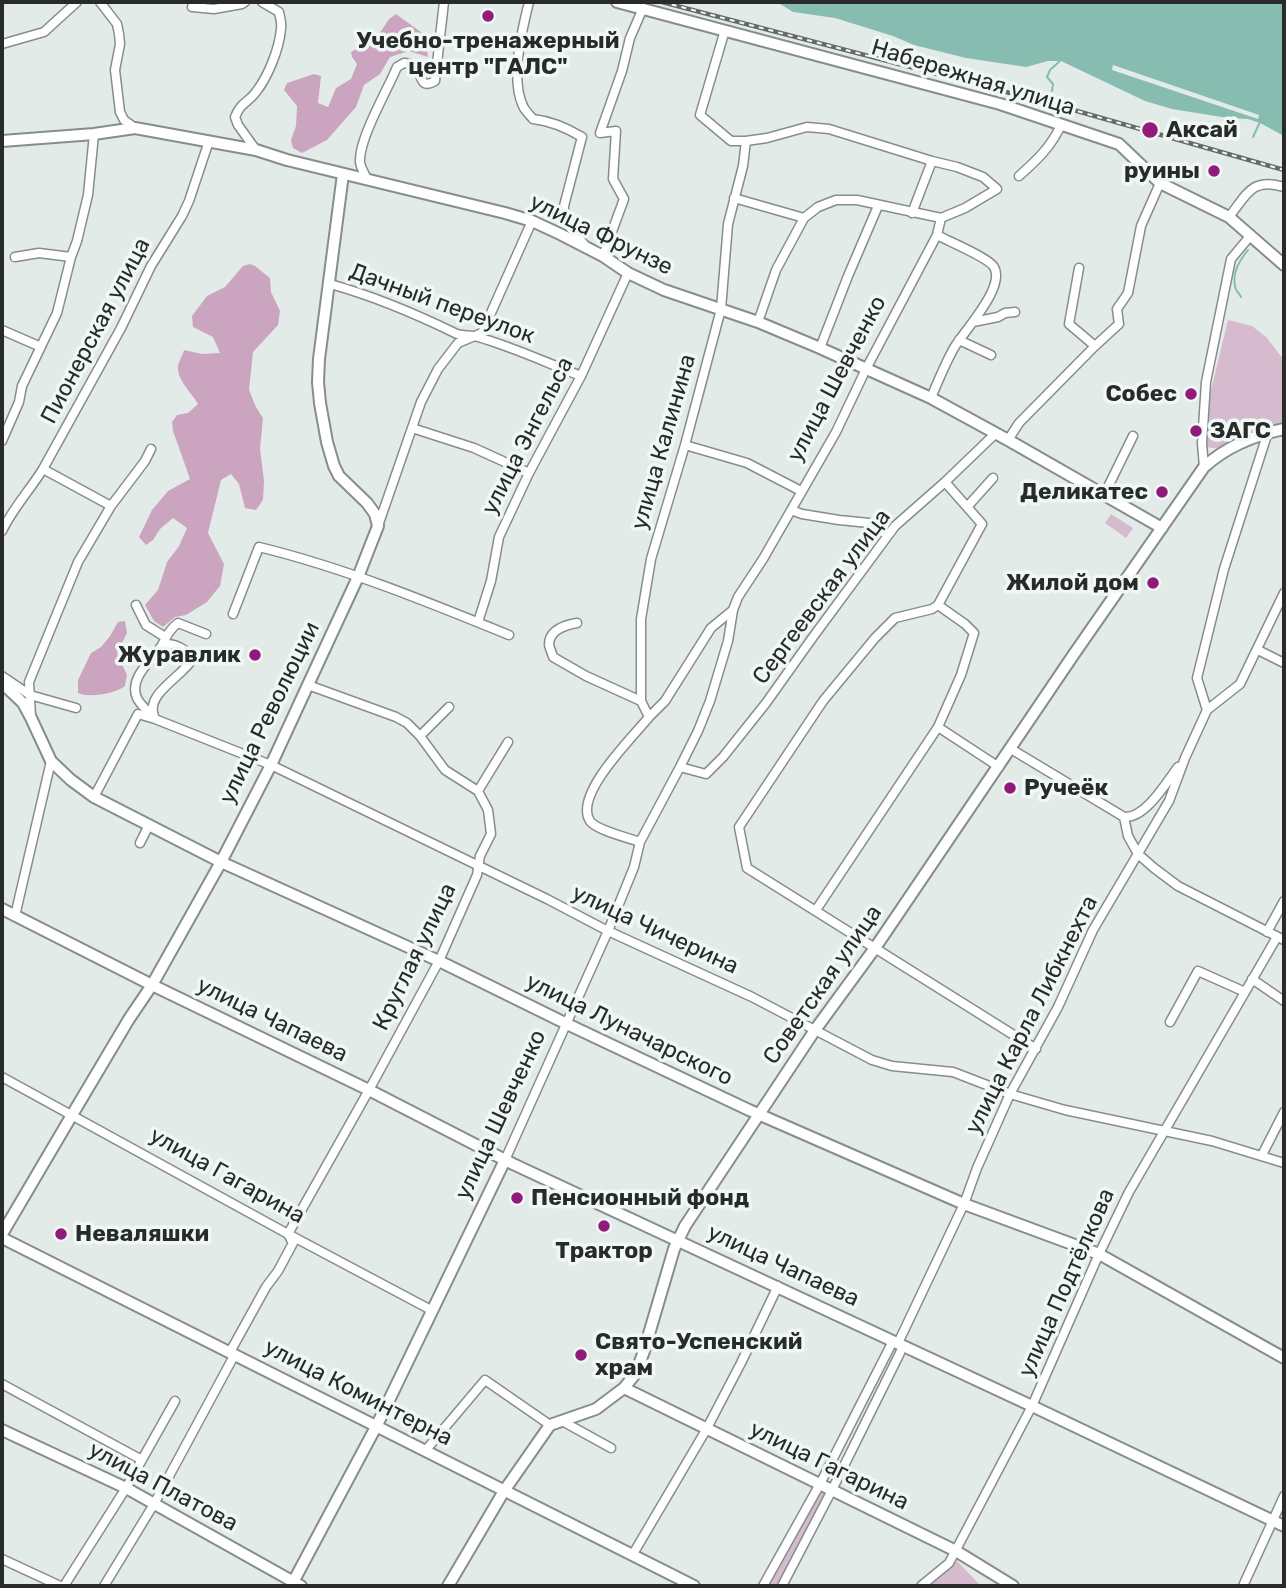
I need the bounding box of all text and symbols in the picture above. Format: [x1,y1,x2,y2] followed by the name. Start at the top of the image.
[480,8,496,24] marker: Учебно-тренажерный центр "ГАЛС"
[357,27,619,81] place label: Учебно-тренажерный центр "ГАЛС"
[868,34,1078,122] street label: Набережная улица
[1166,116,1238,144] place label: Аксай
[1140,120,1160,140] marker: Аксай
[1124,157,1200,185] place label: руины
[1206,163,1222,179] marker: руины
[525,188,677,282] street label: улица Фрунзе
[35,233,157,429] street label: Пионерская улица
[346,258,538,350] street label: Дачный переулок
[782,291,892,467] street label: улица Шевченко
[626,351,702,533] street label: улица Калинина
[476,353,580,519] street label: улица Энгельса
[1105,380,1177,408] place label: Собес
[1183,386,1199,402] marker: Собес
[1210,417,1271,445] place label: ЗАГС
[1188,423,1204,439] marker: ЗАГС
[1020,478,1148,506] place label: Деликатес
[1154,484,1170,500] marker: Деликатес
[747,504,897,690] street label: Сергеевская улица
[1006,569,1139,597] place label: Жилой дом
[1145,575,1161,591] marker: Жилой дом
[214,617,326,809] street label: улица Революции
[118,641,241,669] place label: Журавлик
[247,647,263,663] marker: Журавлик
[1024,774,1108,802] place label: Ручеёк
[1002,780,1018,796] marker: Ручеёк
[367,879,463,1035] street label: Круглая улица
[567,879,743,981] street label: улица Чичерина
[960,891,1104,1139] street label: улица Карла Либкнехта
[758,900,888,1070] street label: Советская улица
[521,968,737,1092] street label: улица Луначарского
[192,972,352,1068] street label: улица Чапаева
[450,1026,552,1204] street label: улица Шевченко
[144,1122,310,1230] street label: улица Гагарина
[531,1184,749,1212] place label: Пенсионный фонд
[1013,1184,1121,1382] street label: улица Подтёлкова
[509,1190,525,1206] marker: Пенсионный фонд
[596,1218,612,1234] marker: Трактор
[703,1219,863,1313] street label: улица Чапаева
[75,1220,209,1248] place label: Неваляшки
[53,1226,69,1242] marker: Неваляшки
[555,1237,653,1265] place label: Трактор
[595,1328,802,1382] place label: Свято-Успенский храм
[259,1334,457,1452] street label: улица Коминтерна
[573,1347,589,1363] marker: Свято-Успенский храм
[745,1416,913,1516] street label: улица Гагарина
[84,1436,242,1538] street label: улица Платова

